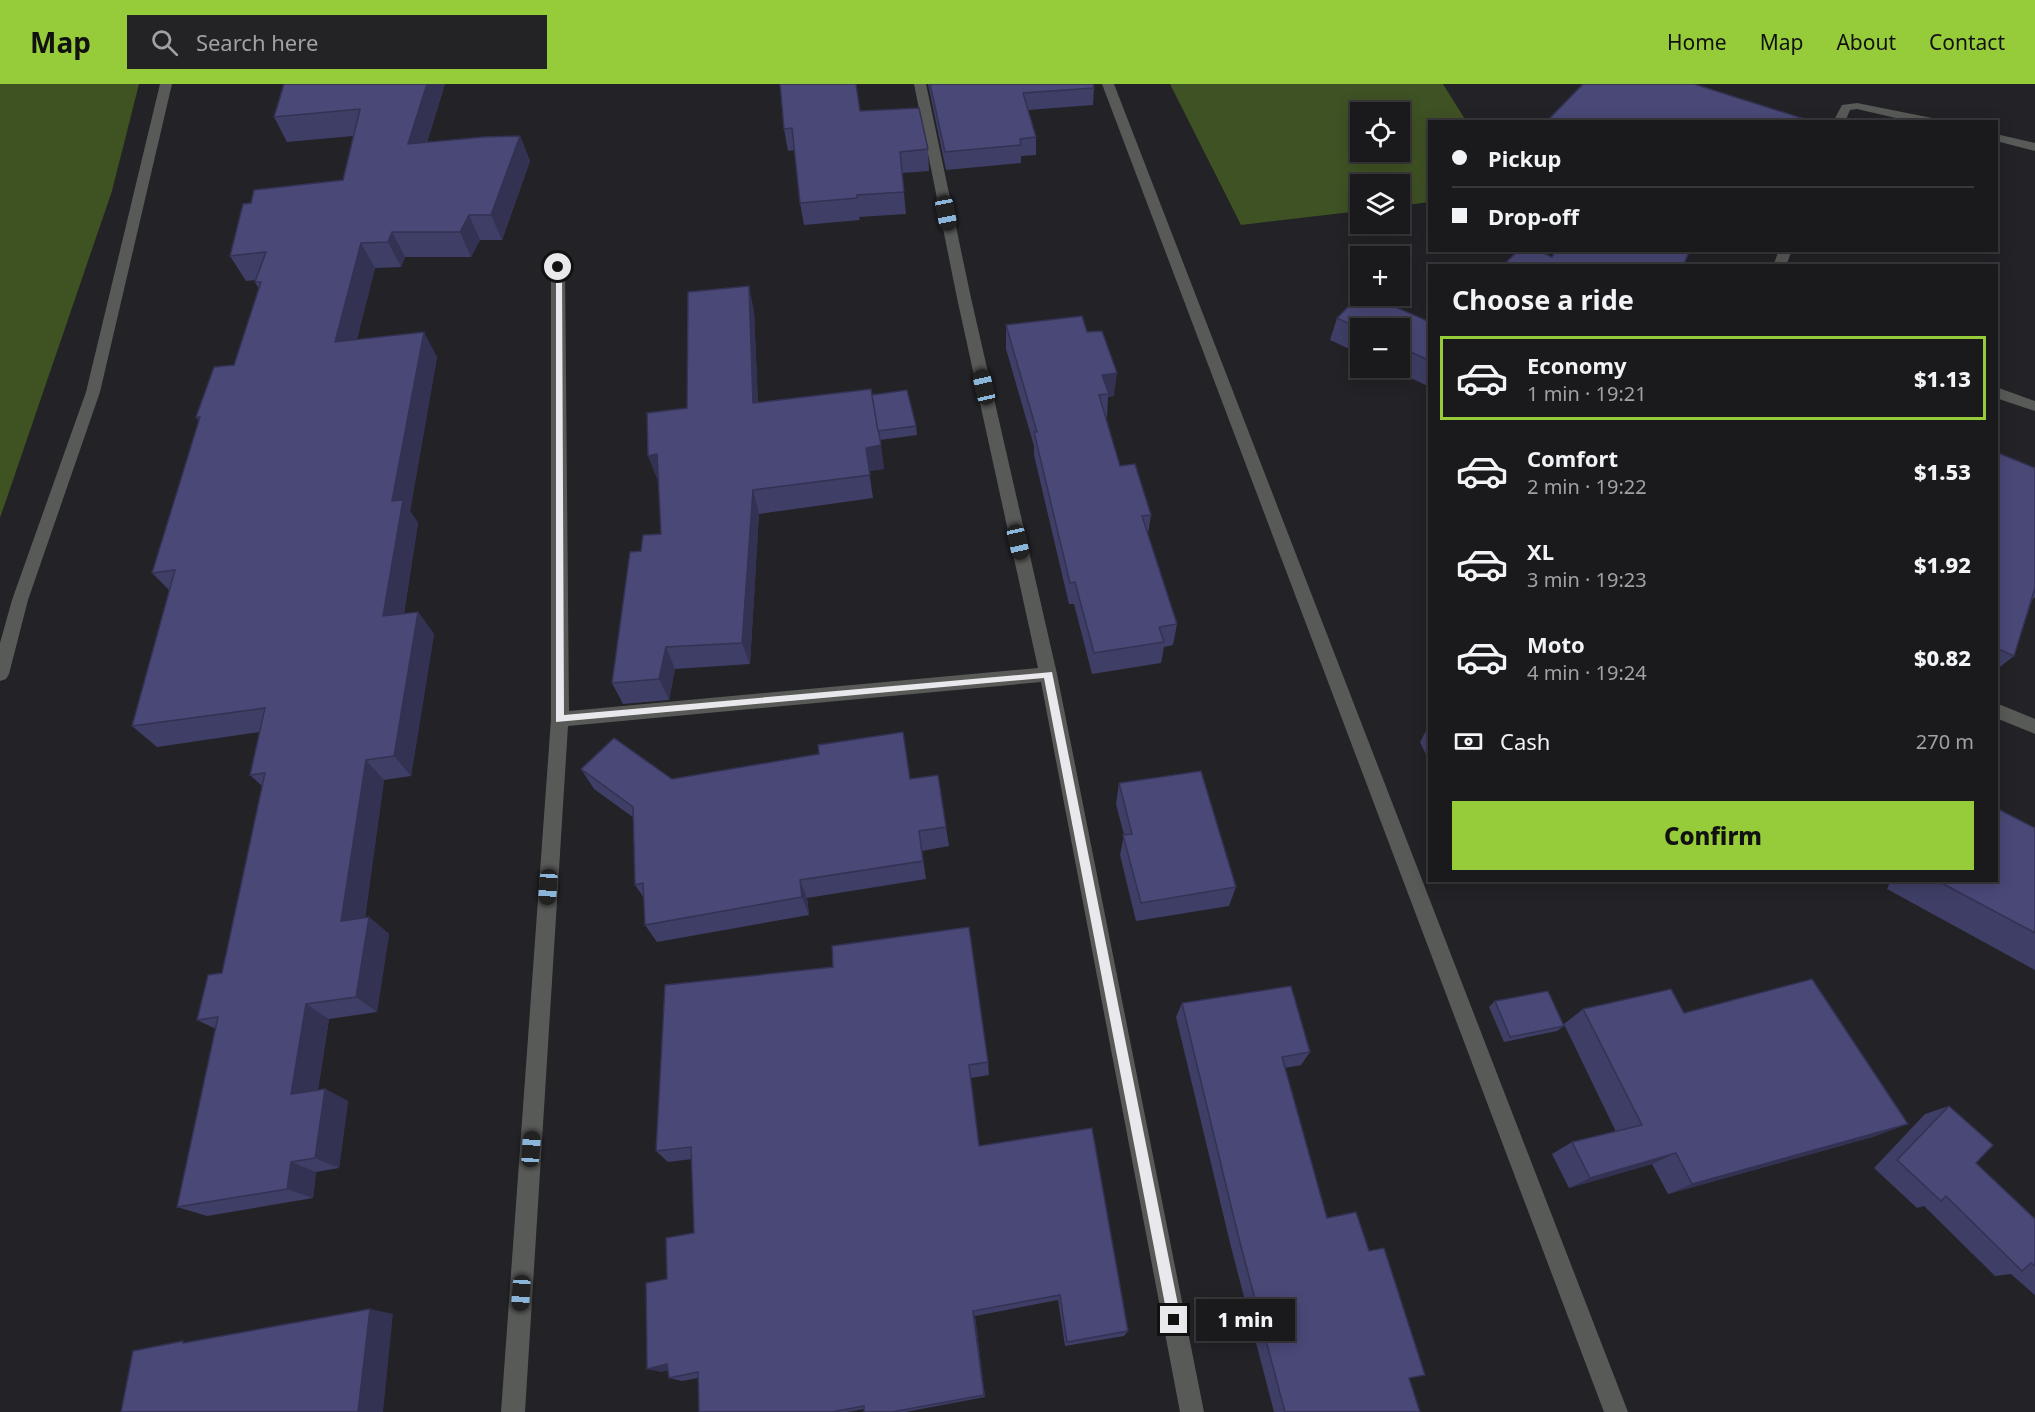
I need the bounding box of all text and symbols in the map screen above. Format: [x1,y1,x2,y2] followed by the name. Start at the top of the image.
[127,15,547,69] search box
[30,23,91,61] text: Map
[148,26,181,59] icon: search
[196,27,318,57] text: Search here
[1667,28,1727,56] text: Home
[1760,28,1803,56] text: Map
[1836,28,1896,56] text: About
[1929,28,2005,56] text: Contact
[1350,102,1410,378] map controls
[1350,102,1410,162] button: locate
[1488,143,1561,173] text: Pickup
[1350,174,1410,234] button: layers
[934,194,958,232] car
[1488,201,1579,231] text: Drop-off
[1350,246,1410,306] button: +
[544,253,571,280] route start
[1452,281,1634,318] text: Choose a ride
[1350,318,1410,378] button: −
[1527,350,1626,380] text: Economy
[1455,351,1509,405] icon: car
[1914,363,1971,393] text: $1.13
[971,367,997,407] car
[1527,380,1647,407] text: 1 min · 19:21
[1527,443,1618,473] text: Comfort
[1455,444,1509,498] icon: car
[1914,456,1971,486] text: $1.53
[1527,473,1647,500] text: 2 min · 19:22
[1005,522,1031,562] car
[1527,536,1554,566] text: XL
[1455,537,1509,591] icon: car
[1914,549,1971,579] text: $1.92
[1527,566,1647,593] text: 3 min · 19:23
[1527,629,1585,659] text: Moto
[1455,630,1509,684] icon: car
[1914,642,1971,672] text: $0.82
[1527,659,1647,686] text: 4 min · 19:24
[1452,725,1485,758] icon: cash
[1500,726,1550,756] text: Cash
[1916,728,1974,755] text: 270 m
[1452,801,1974,870] button: Confirm
[538,868,558,906] car
[521,1130,541,1168] car
[511,1274,531,1312] car
[1195,1299,1294,1341] callout: 1 min
[1160,1306,1187,1333] route end
[1218,1306,1273,1333] text: 1 min

